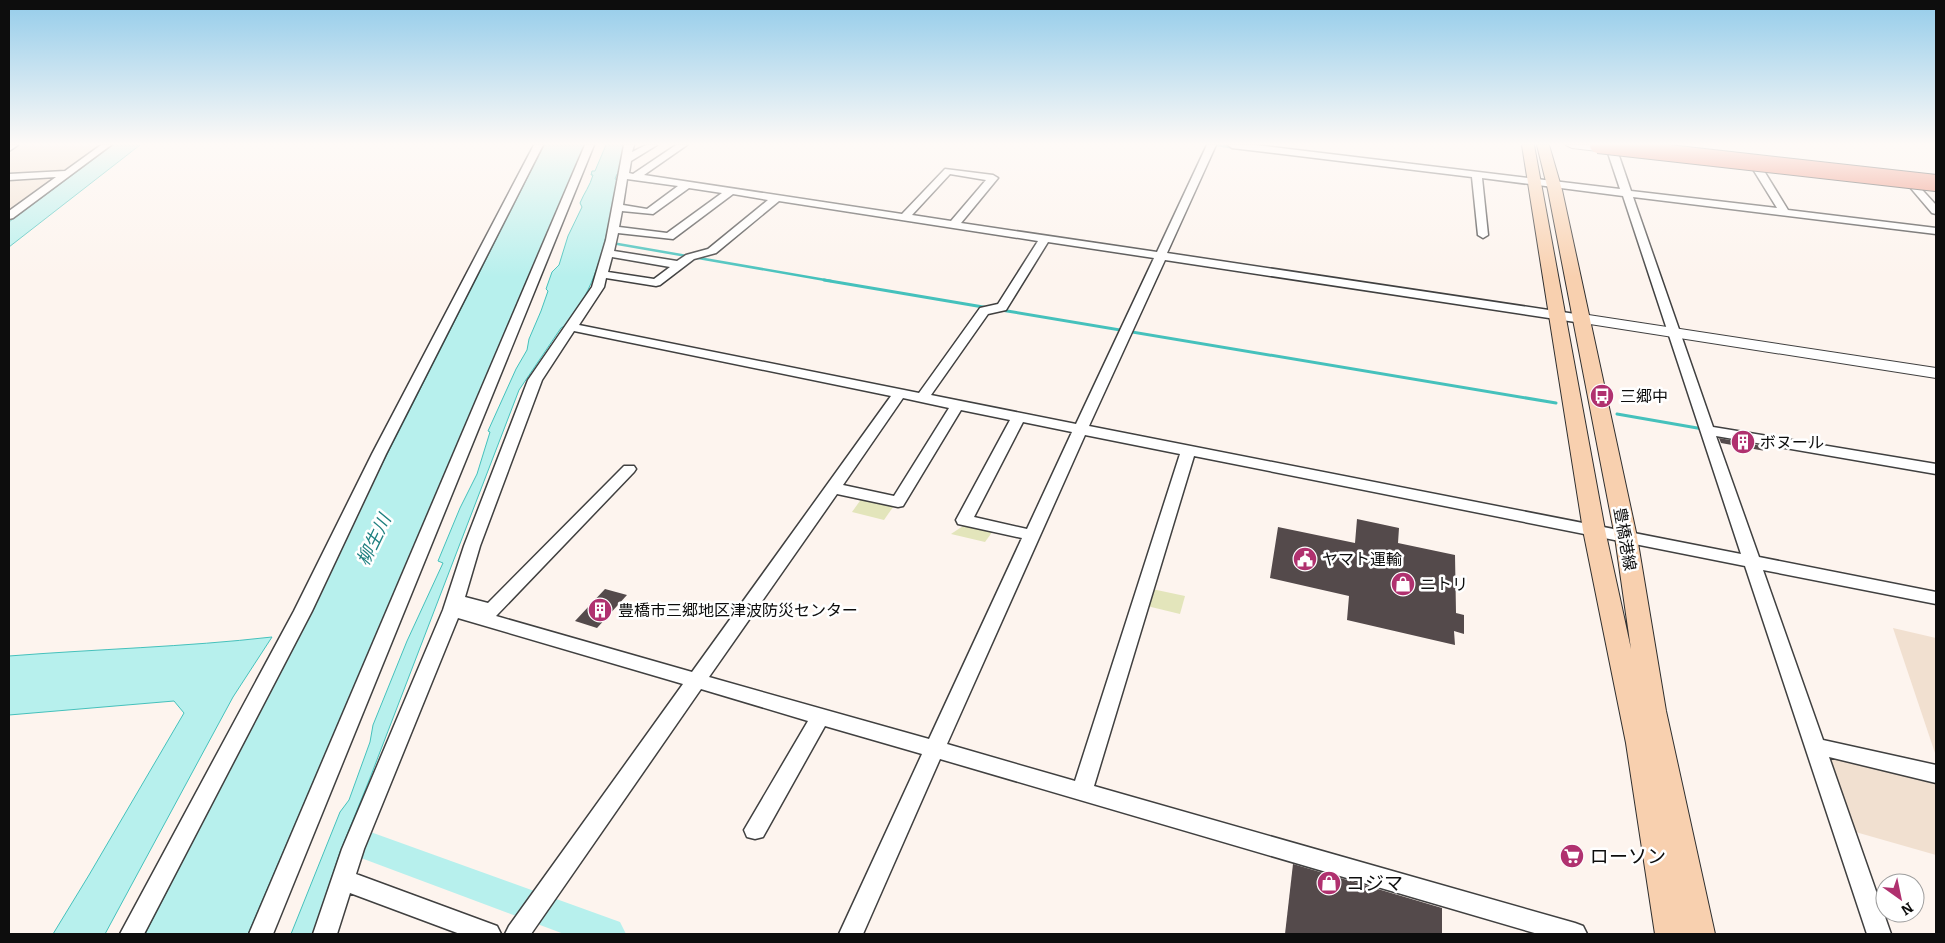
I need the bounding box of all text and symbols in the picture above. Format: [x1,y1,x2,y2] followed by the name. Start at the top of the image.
[1589,383,1615,409] bus stop icon: 三郷中
[1620,387,1668,406] place label: 三郷中
[1730,429,1756,455] building icon: ボヌール
[1760,433,1824,452] place label: ボヌール
[1610,506,1640,572] street label: 豊橋港線
[352,509,397,569] water label: 柳生川
[1292,546,1318,572] public building icon: ヤマト運輸
[1322,550,1402,569] place label: ヤマト運輸
[1390,571,1416,597] shop icon: ニトリ
[1420,575,1468,594] place label: ニトリ
[587,597,613,623] building icon: 豊橋市三郷地区津波防災センター
[618,601,858,620] place label: 豊橋市三郷地区津波防災センター
[1559,843,1585,869] supermarket icon: ローソン
[1590,845,1666,868] place label: ローソン
[1316,870,1342,896] shop icon: コジマ
[1346,872,1403,895] place label: コジマ
[1875,873,1925,923] north arrow
[1897,898,1916,919] text: N

